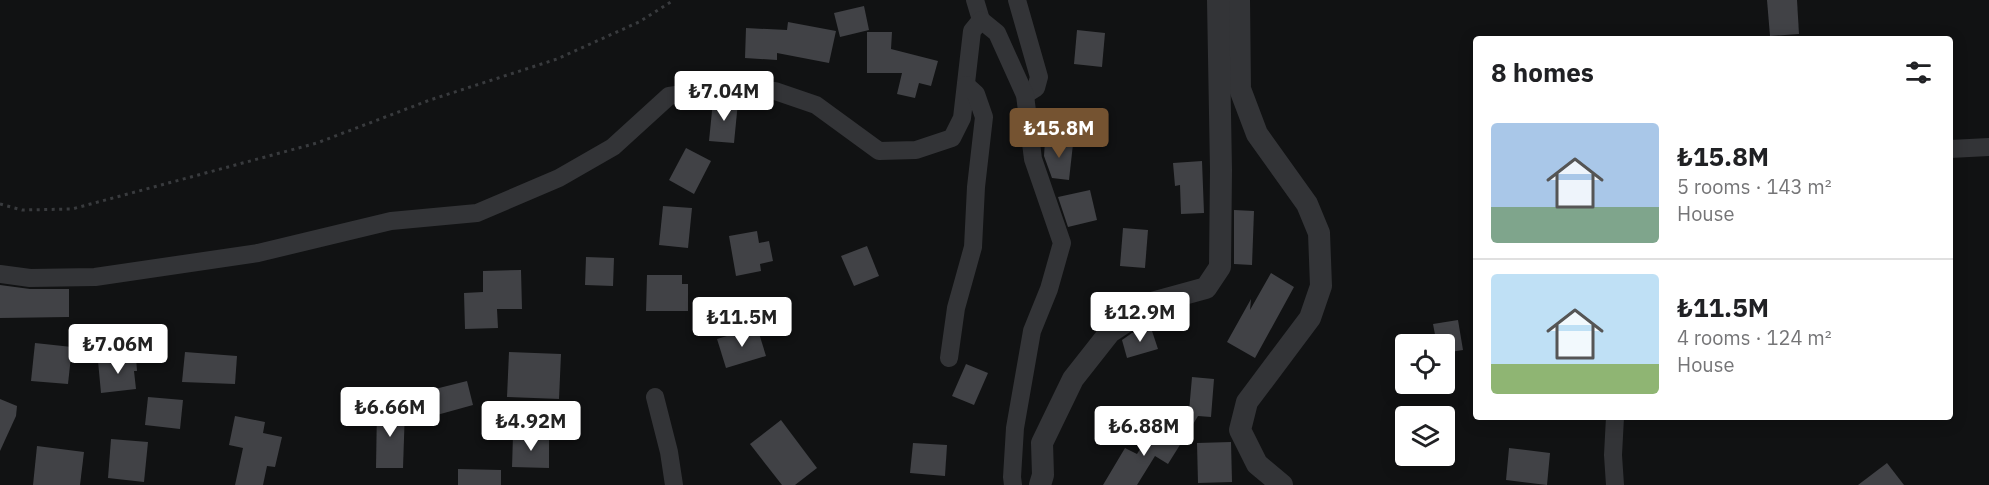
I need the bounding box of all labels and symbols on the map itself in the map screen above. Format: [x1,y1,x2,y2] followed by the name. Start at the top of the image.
[675,71,773,122] pin: ₺7.04M
[1010,108,1108,159] pin: ₺15.8M
[1091,292,1189,343] pin: ₺12.9M
[693,297,791,348] pin: ₺11.5M
[69,324,167,375] pin: ₺7.06M
[341,387,439,438] pin: ₺6.66M
[482,401,580,452] pin: ₺4.92M
[1095,406,1193,457] pin: ₺6.88M

